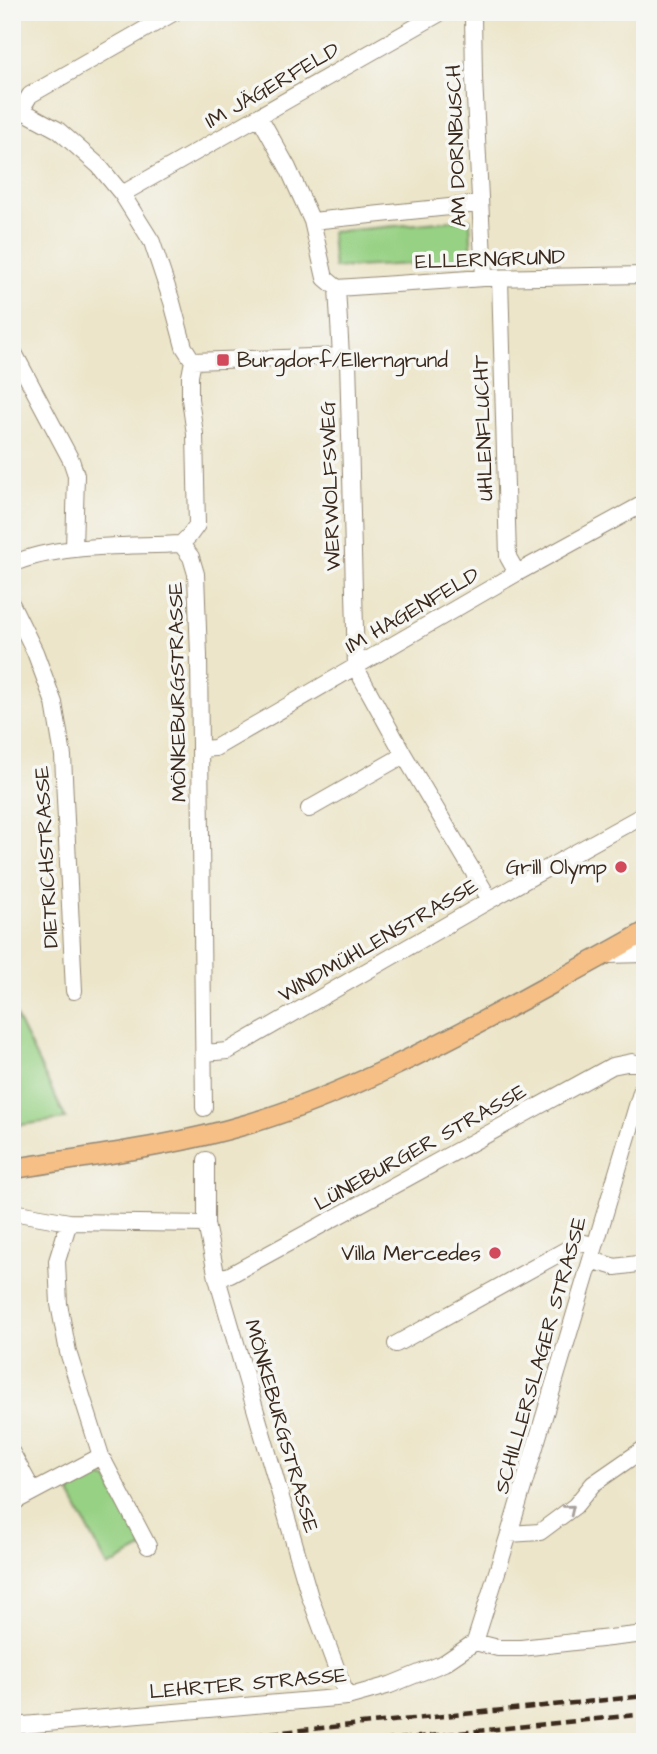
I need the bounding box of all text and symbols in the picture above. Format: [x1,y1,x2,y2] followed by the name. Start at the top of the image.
[200,35,345,136] street label: IM JÄGERFELD
[439,64,474,228] street label: AM DORNBUSCH
[414,242,566,277] street label: ELLERNGRUND
[237,346,448,377] place label: Burgdorf/Ellerngrund
[215,352,231,368] marker: Burgdorf/Ellerngrund
[466,354,501,502] street label: UHLENFLUCHT
[313,400,348,572] street label: WERWOLFSWEG
[340,560,485,661] street label: IM HAGENFELD
[161,581,194,802] street label: MÖNKEBURGSTRASSE
[27,765,66,949] street label: DIETRICHSTRASSE
[506,853,607,884] place label: Grill Olymp
[613,859,629,875] marker: Grill Olymp
[273,871,484,1010] street label: WINDMÜHLENSTRASSE
[309,1077,532,1218] street label: LÜNEBURGER STRASSE
[487,1213,594,1497] street label: SCHILLERSLAGER STRASSE
[341,1239,481,1268] place label: Villa Mercedes
[487,1245,503,1261] marker: Villa Mercedes
[237,1316,326,1537] street label: MÖNKEBURGSTRASSE
[562,1505,574,1518] one-way arrow
[148,1660,348,1707] street label: LEHRTER STRASSE

